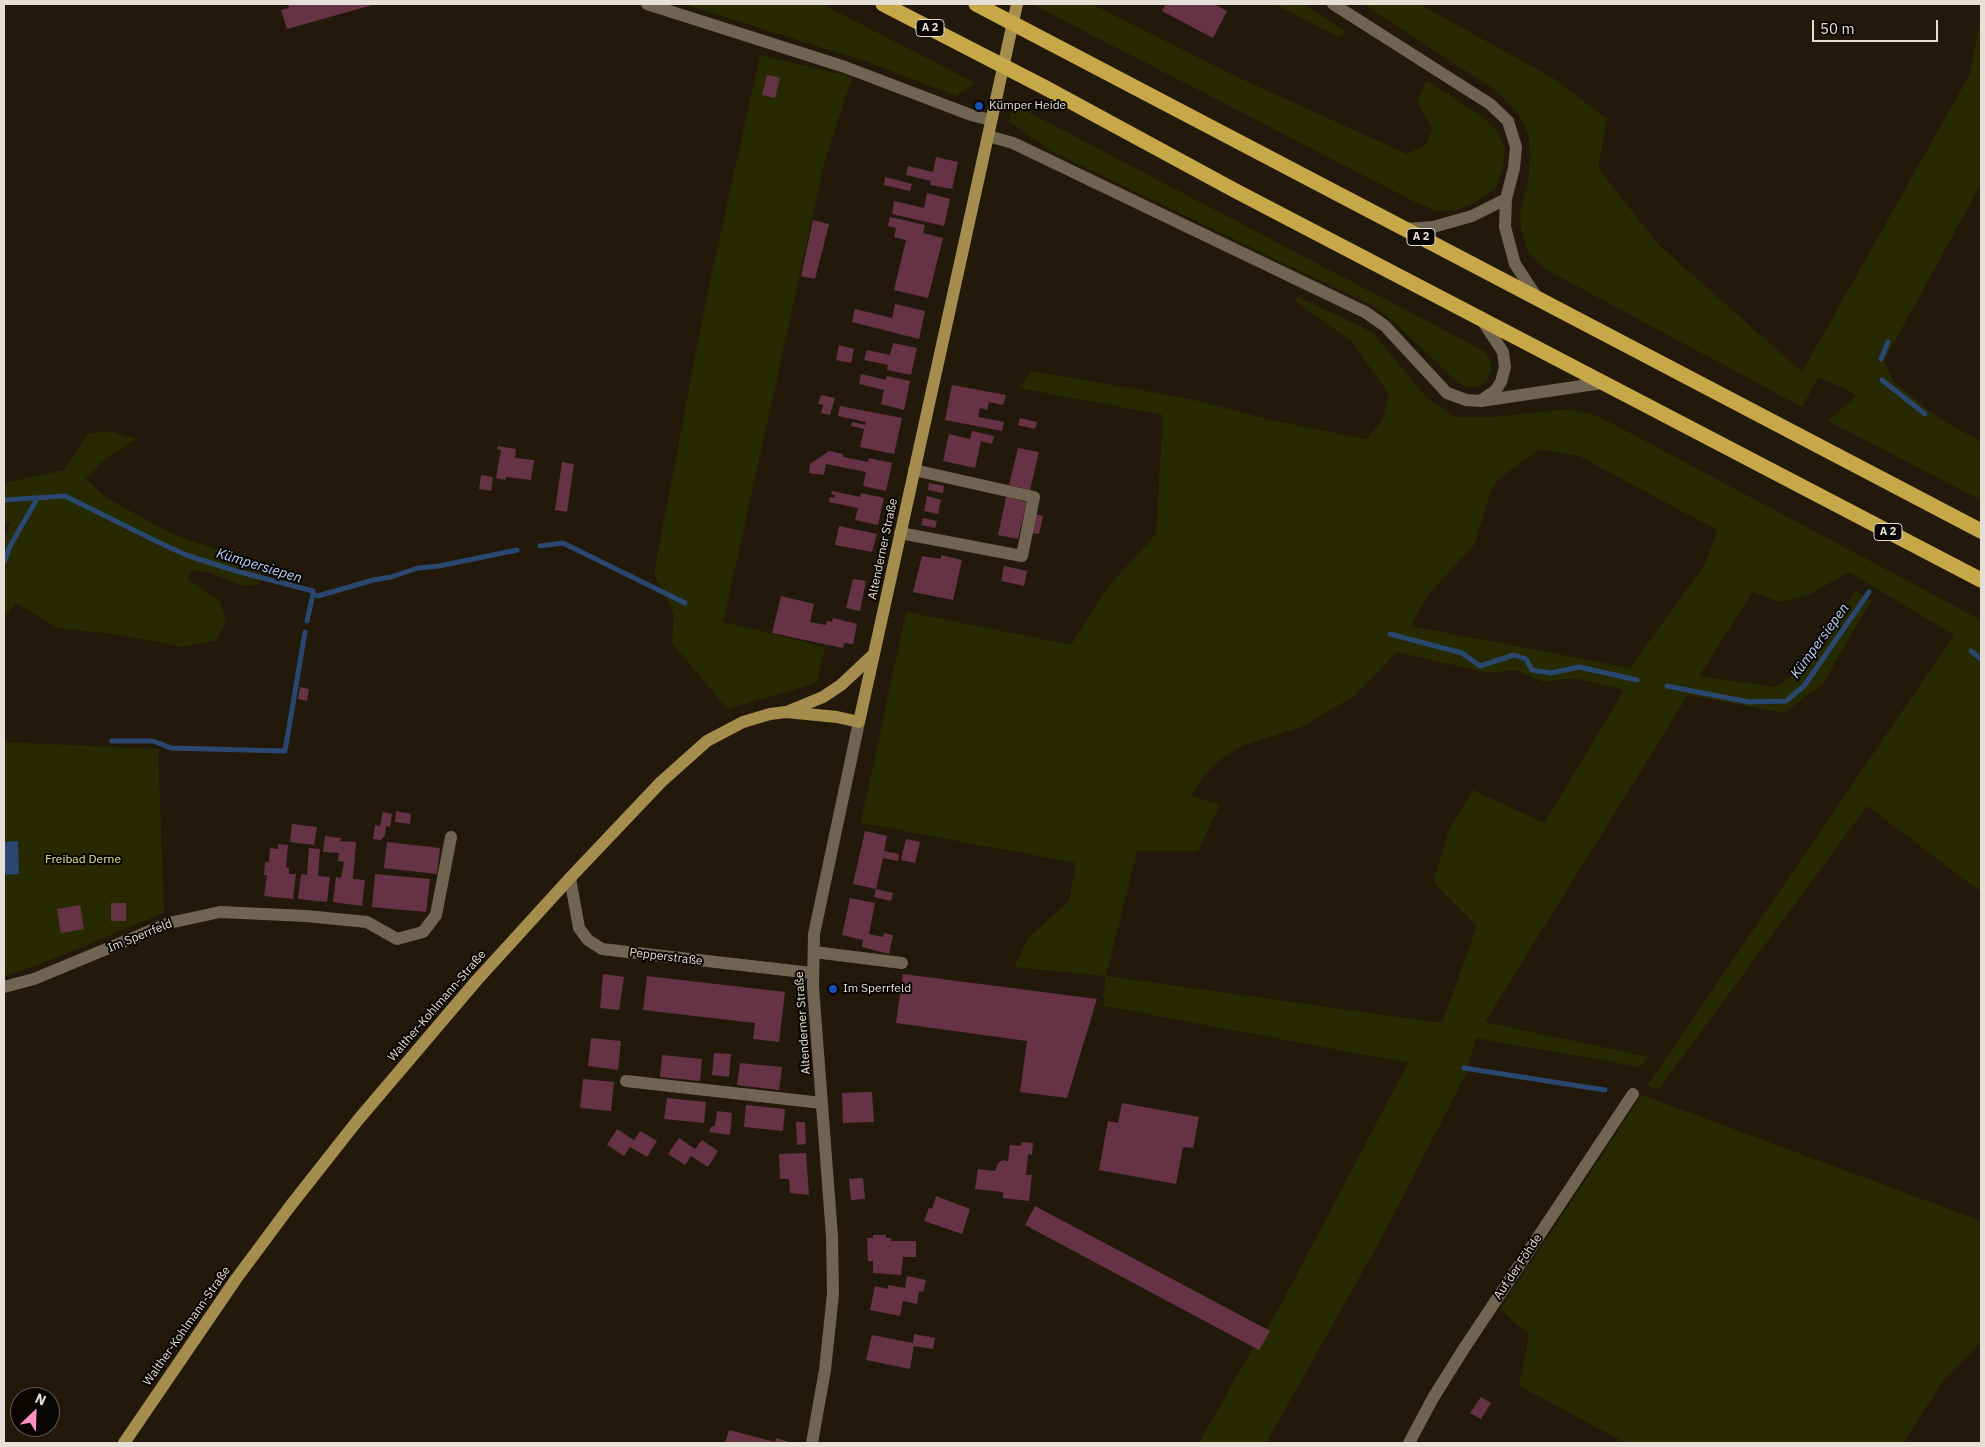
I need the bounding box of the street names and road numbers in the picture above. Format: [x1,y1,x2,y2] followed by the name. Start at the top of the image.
[916,19,944,36] road number: A 2
[1407,228,1435,246] road number: A 2
[865,497,901,601] street label: Altenderner Straße
[1874,524,1902,540] road number: A 2
[106,917,174,955] street label: Im Sperrfeld
[629,945,703,969] street label: Pepperstraße
[385,948,489,1064] street label: Walther-Kohlmann-Straße
[792,971,814,1075] street label: Altenderner Straße
[1491,1232,1545,1302] street label: Auf der Föhde
[140,1264,234,1388] street label: Walther-Kohlmann-Straße

